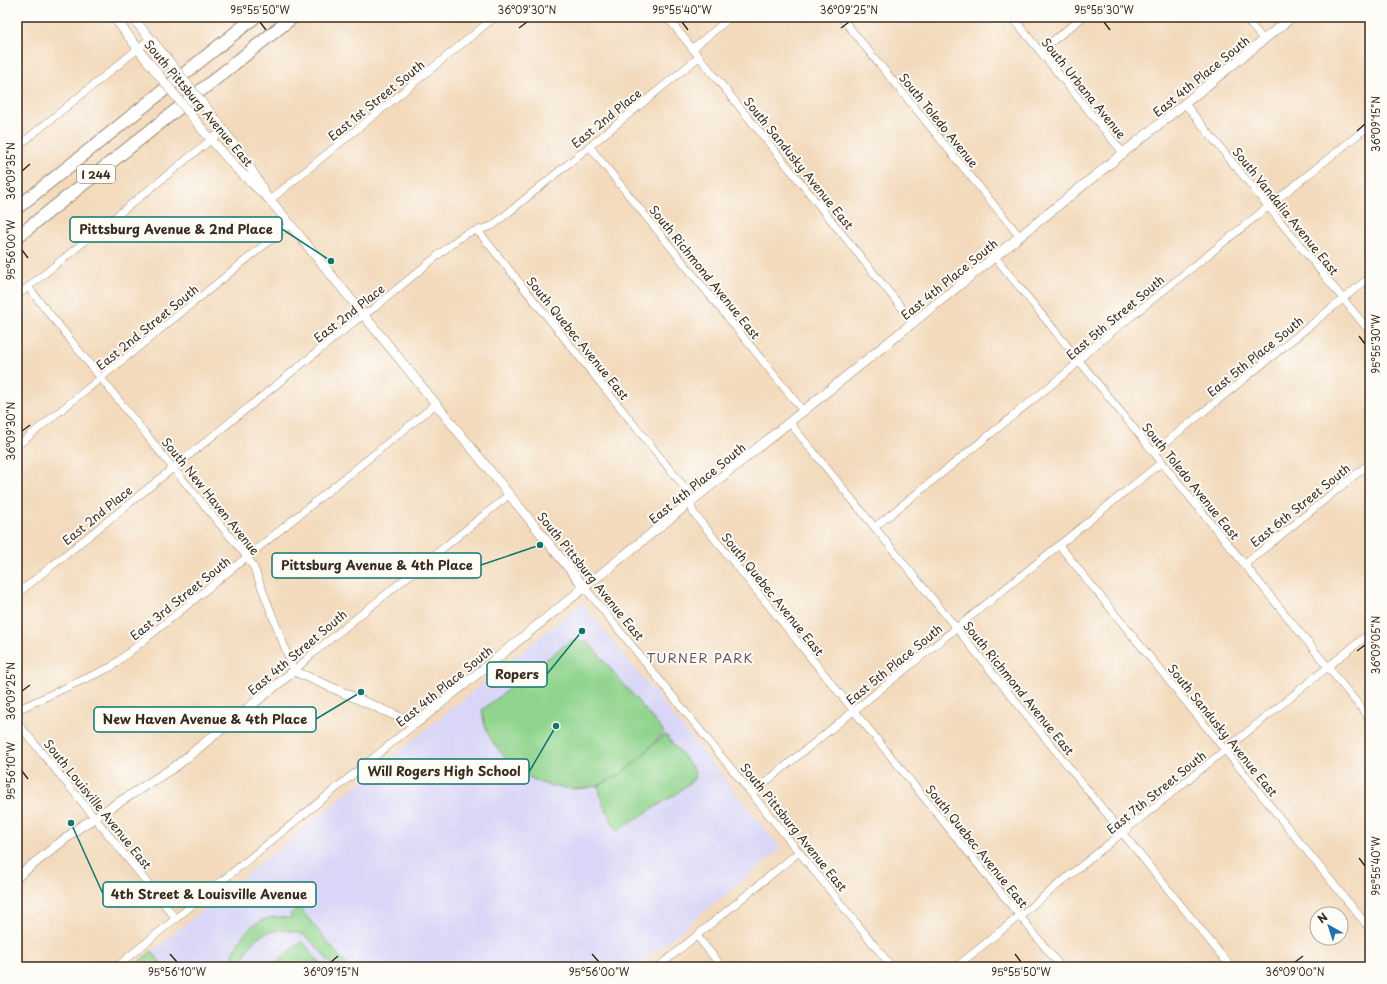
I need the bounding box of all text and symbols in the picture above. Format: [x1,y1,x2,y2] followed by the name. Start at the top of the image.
[230,2,290,17] text: 95°55'50"W
[498,2,557,17] text: 36°09'30"N
[652,2,712,17] text: 95°55'40"W
[820,2,878,17] text: 36°09'25"N
[1074,2,1135,17] text: 95°55'30"W
[1149,31,1253,121] street label: East 4th Place South
[1038,34,1131,143] street label: South Urbana Avenue
[140,36,258,170] street label: South Pittsburg Avenue East
[324,55,428,145] street label: East 1st Street South
[895,69,983,171] street label: South Toledo Avenue
[567,84,645,152] street label: East 2nd Place
[740,93,858,233] street label: South Sandusky Avenue East
[1368,96,1383,152] text: 36°09'15"N
[3,142,18,200] text: 36°09'35"N
[1229,143,1343,279] street label: South Vandalia Avenue East
[77,165,115,183] road number: I 244
[645,201,765,343] street label: South Richmond Avenue East
[70,217,282,242] callout: Pittsburg Avenue & 2nd Place
[3,219,18,280] text: 95°56'00"W
[79,219,273,238] text: Pittsburg Avenue & 2nd Place
[897,234,1001,324] street label: East 4th Place South
[1062,270,1168,364] street label: East 5th Street South
[523,273,633,404] street label: South Quebec Avenue East
[92,280,202,374] street label: East 2nd Street South
[310,280,388,346] street label: East 2nd Place
[1203,311,1307,401] street label: East 5th Place South
[1368,313,1383,374] text: 95°55'30"W
[3,401,18,460] text: 36°09'30"N
[1138,419,1244,543] street label: South Toledo Avenue East
[158,433,264,559] street label: South New Haven Avenue
[645,438,749,528] street label: East 4th Place South
[1246,459,1354,551] street label: East 6th Street South
[58,481,136,549] street label: East 2nd Place
[533,508,649,644] street label: South Pittsburg Avenue East
[718,529,828,660] street label: South Quebec Avenue East
[126,552,234,644] street label: East 3rd Street South
[272,553,481,578] callout: Pittsburg Avenue & 4th Place
[281,555,473,574] text: Pittsburg Avenue & 4th Place
[244,605,350,699] street label: East 4th Street South
[1368,616,1383,674] text: 36°09'05"N
[959,617,1079,759] street label: South Richmond Avenue East
[842,619,946,709] street label: East 5th Place South
[392,641,496,731] street label: East 4th Place South
[647,648,753,667] district label: TURNER PARK
[1164,660,1282,800] street label: South Sandusky Avenue East
[3,662,18,720] text: 36°09'25"N
[487,662,547,687] callout: Ropers
[495,664,539,683] text: Ropers
[94,707,316,732] callout: New Haven Avenue & 4th Place
[103,709,307,728] text: New Haven Avenue & 4th Place
[40,735,156,873] street label: South Louisville Avenue East
[3,741,18,800] text: 95°56'10"W
[1102,746,1210,838] street label: East 7th Street South
[358,759,529,784] callout: Will Rogers High School
[736,759,852,895] street label: South Pittsburg Avenue East
[367,761,521,780] text: Will Rogers High School
[922,781,1032,912] street label: South Quebec Avenue East
[1368,836,1383,896] text: 95°55'40"W
[103,882,316,907] callout: 4th Street & Louisville Avenue
[111,884,307,903] text: 4th Street & Louisville Avenue
[1309,906,1349,946] north arrow
[1314,908,1331,927] text: N
[148,964,207,979] text: 95°56'10"W
[303,964,359,979] text: 36°09'15"N
[569,964,630,979] text: 95°56'00"W
[991,964,1051,979] text: 95°55'50"W
[1265,964,1325,979] text: 36°09'00"N

